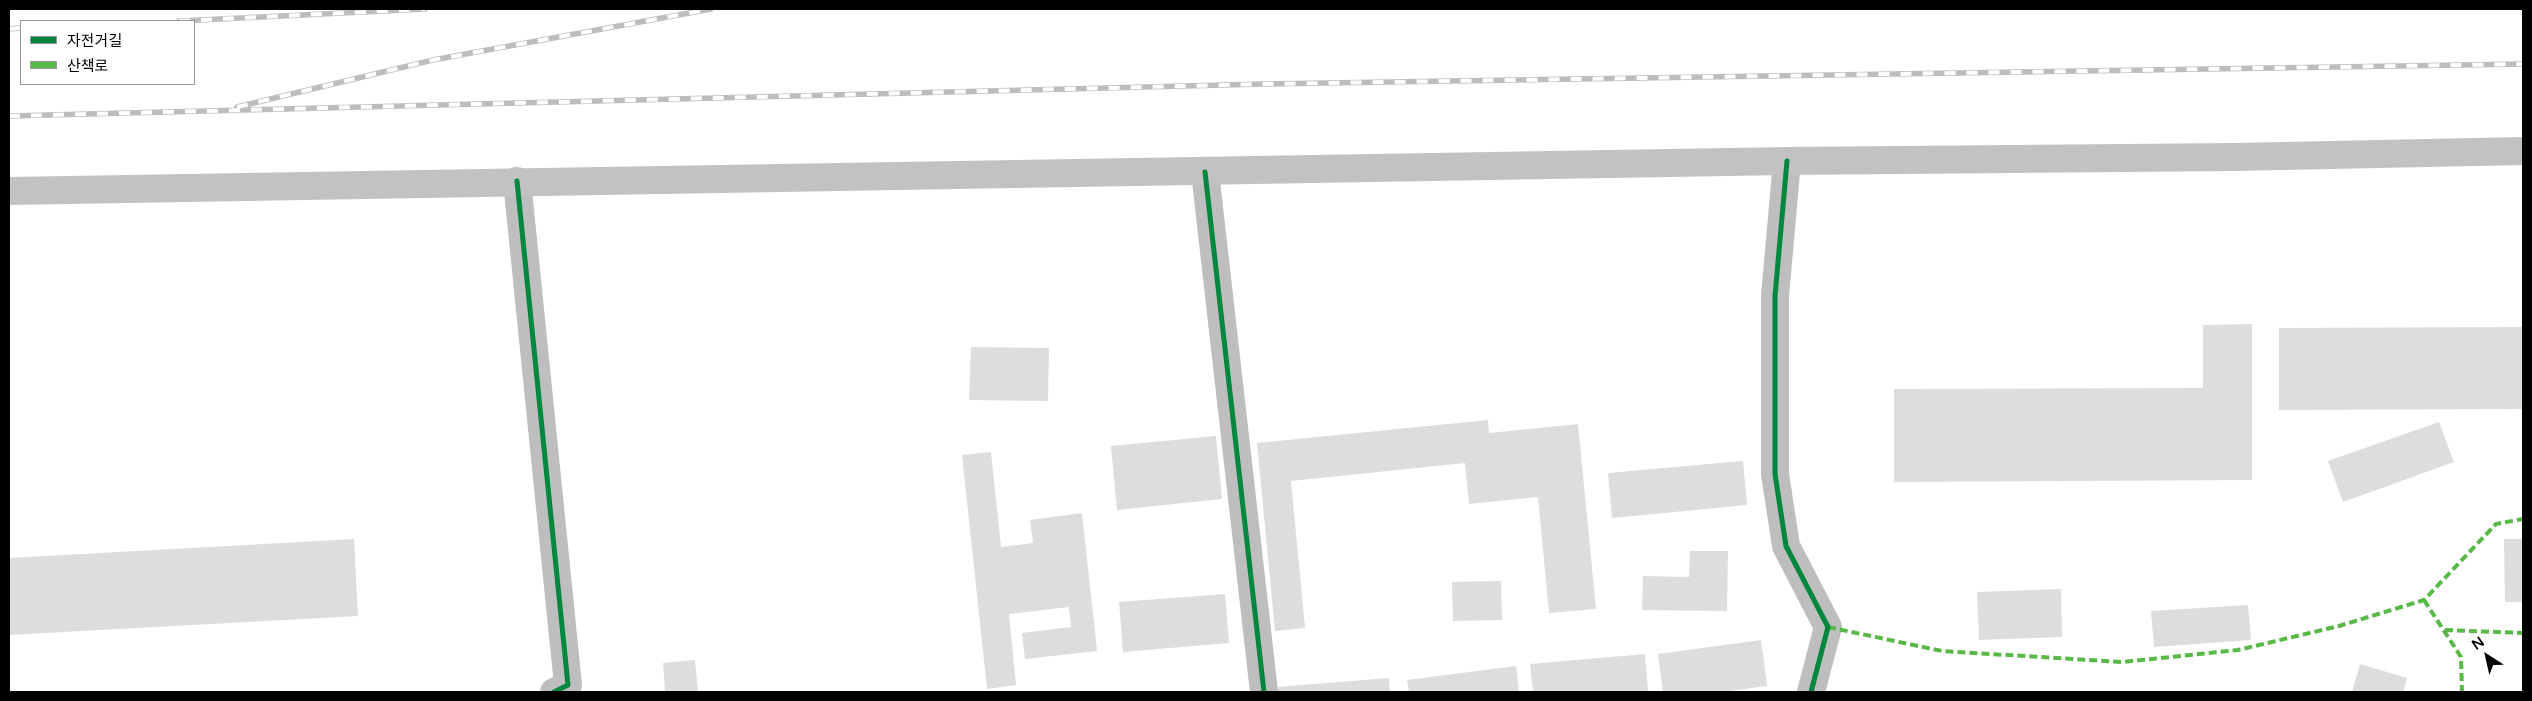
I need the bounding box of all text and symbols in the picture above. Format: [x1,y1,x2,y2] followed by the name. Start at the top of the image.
[20,20,195,85] legend
[67,32,122,50] text: 자전거길
[67,57,108,75] text: 산책로
[2462,631,2512,681] north arrow
[2469,633,2488,653] text: N

